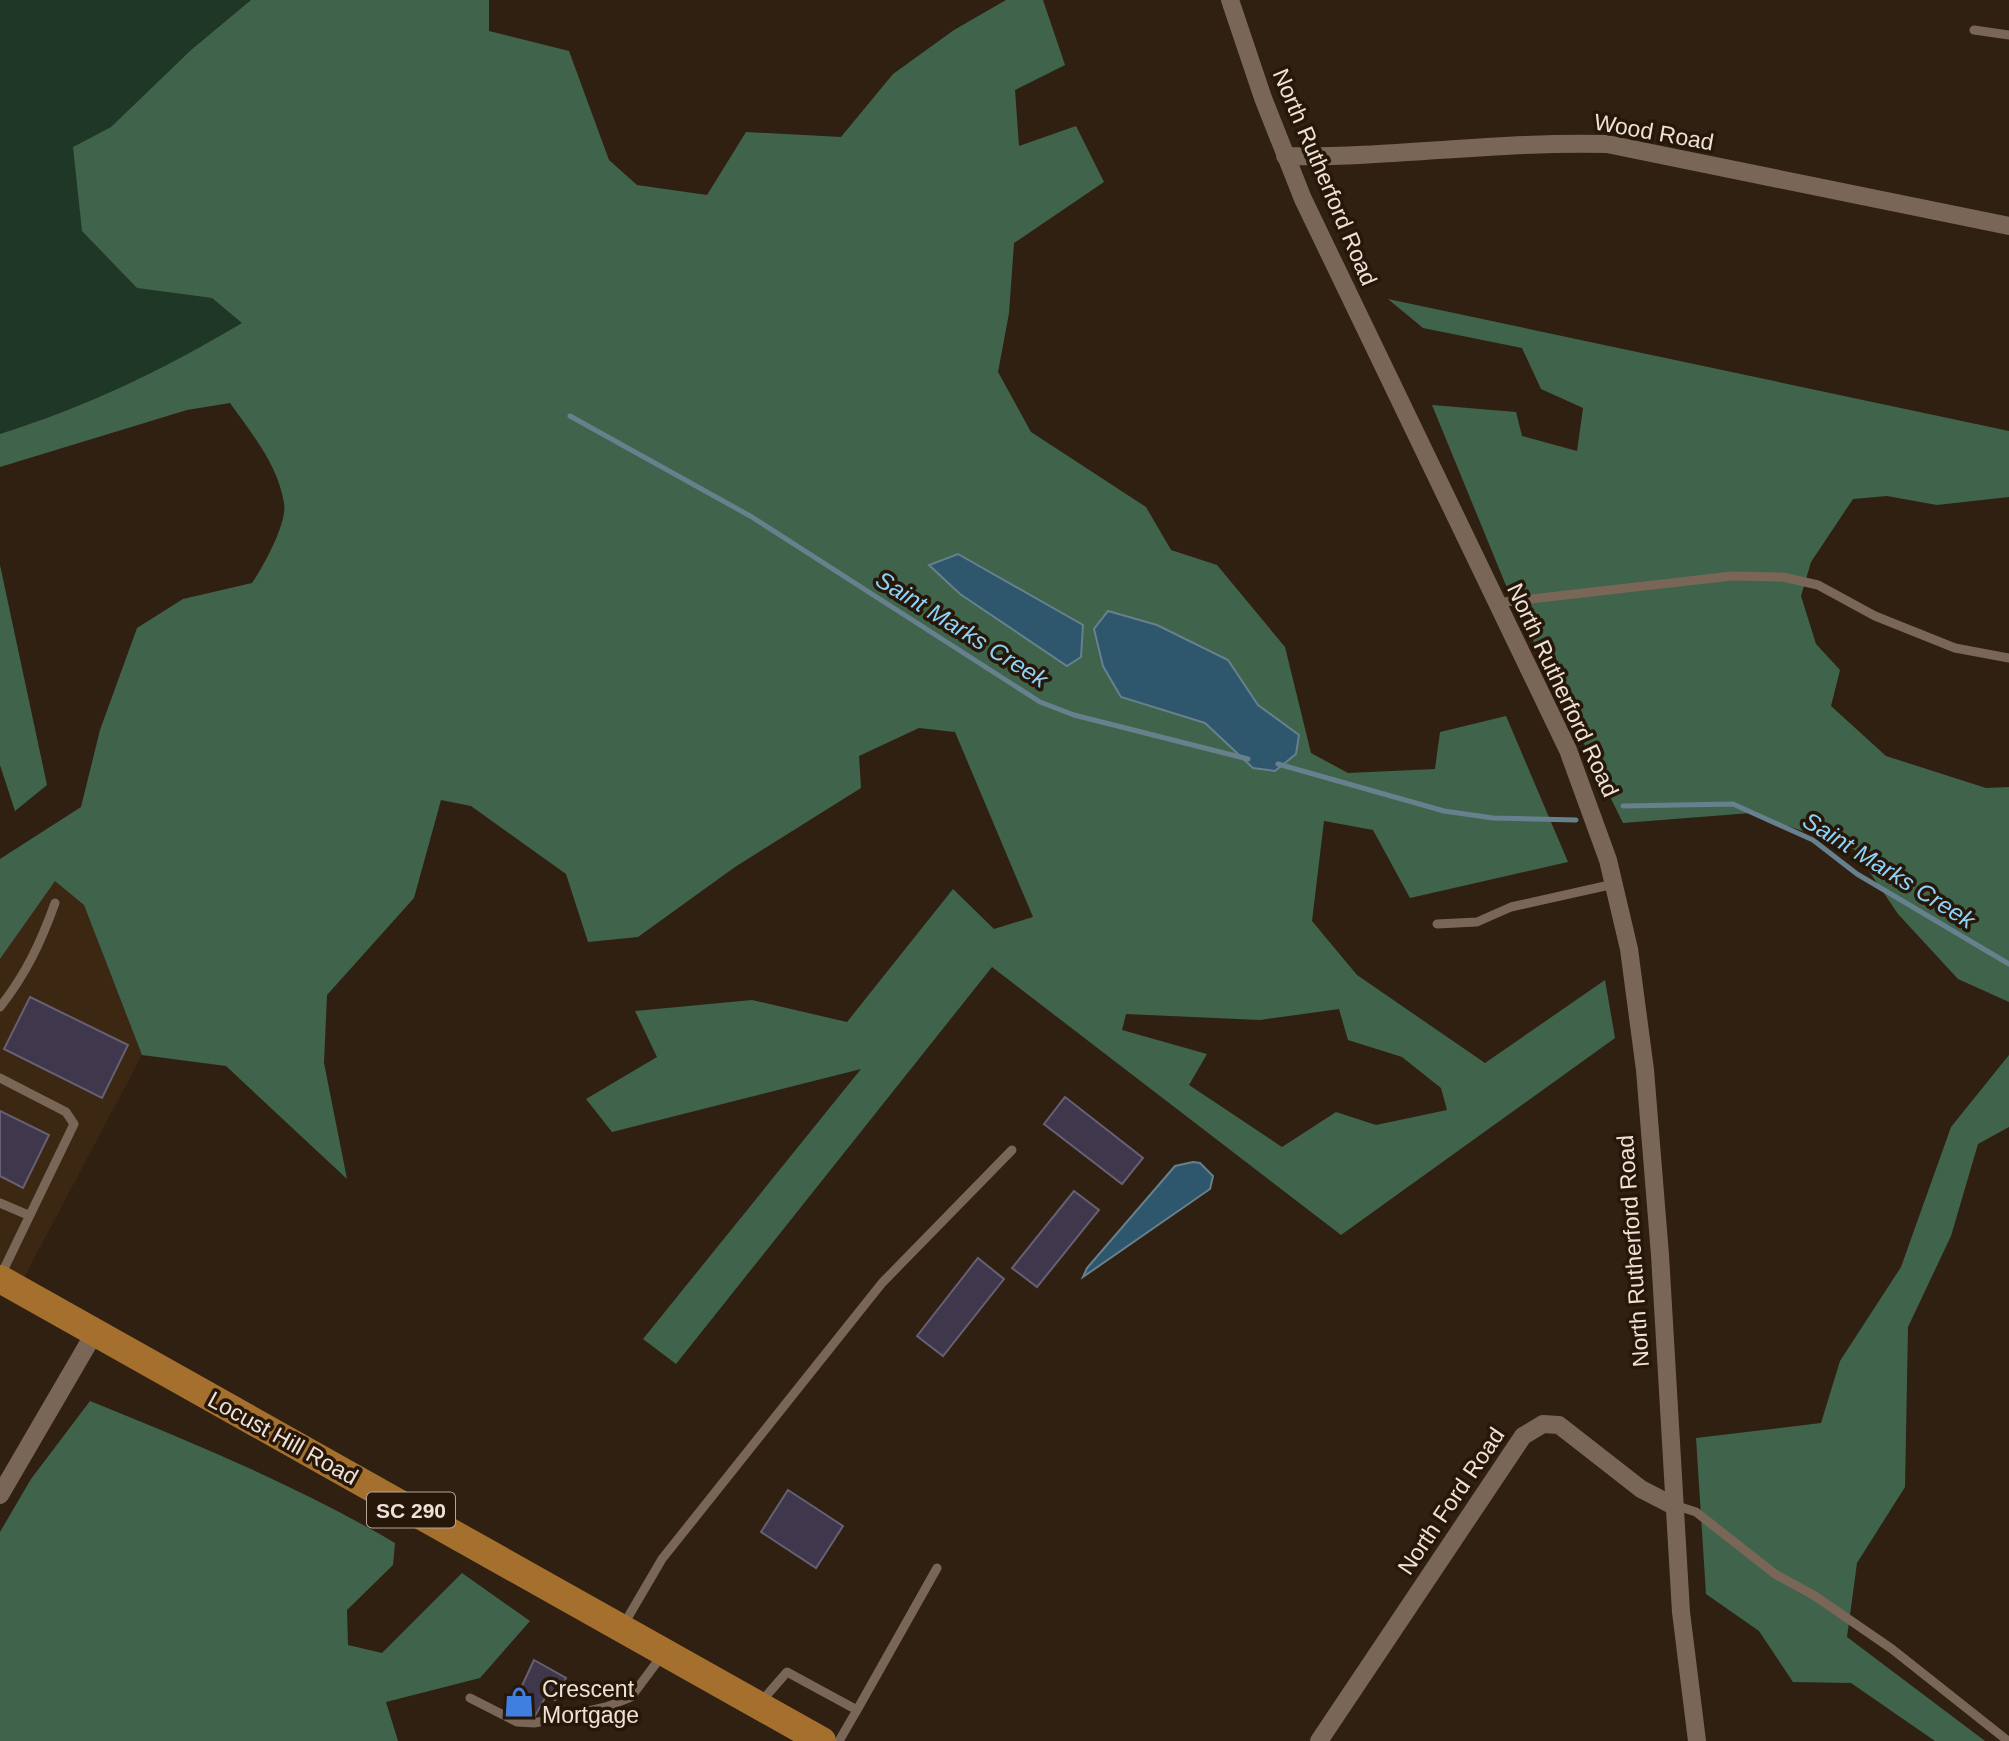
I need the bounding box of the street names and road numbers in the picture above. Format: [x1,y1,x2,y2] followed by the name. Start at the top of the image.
[1268,65,1382,289] street label: North Rutherford Road
[1592,109,1716,155] street label: Wood Road
[1502,579,1624,801] street label: North Rutherford Road
[1612,1134,1654,1368] street label: North Rutherford Road
[203,1386,363,1490] street label: Locust Hill Road
[1392,1423,1510,1579] street label: North Ford Road
[367,1492,455,1528] road number: SC 290

